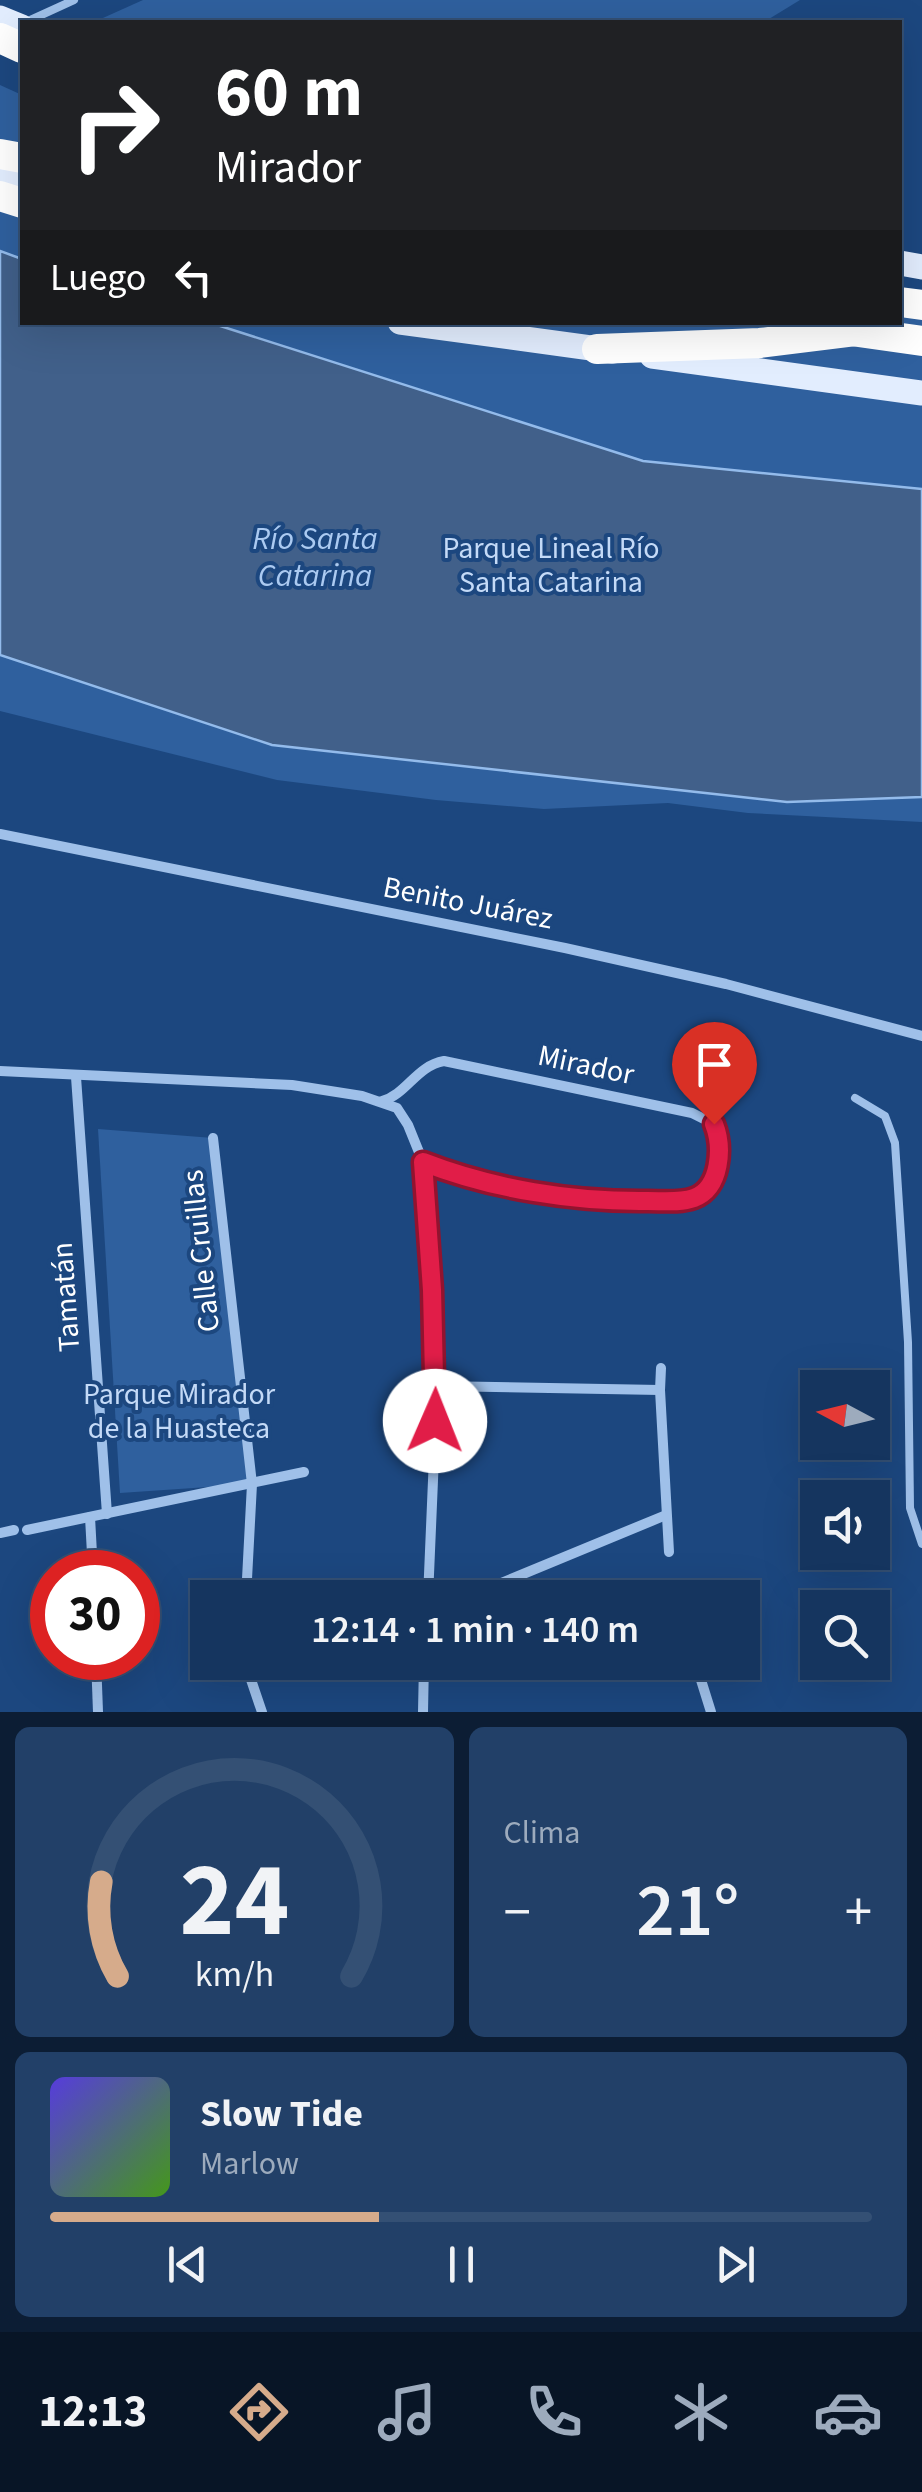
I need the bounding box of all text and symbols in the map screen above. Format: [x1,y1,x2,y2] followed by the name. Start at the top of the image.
[215,43,363,143] text: 60 m
[50,60,180,190] icon: right
[215,136,361,200] text: Mirador
[166,250,221,305] icon: left
[50,251,146,305] text: Luego
[252,516,378,599] water label: Río Santa Catarina
[442,527,660,604] park label: Parque Lineal Río Santa Catarina
[380,865,556,941] street label: Benito Juárez
[672,1022,757,1125] pin
[534,1034,639,1096] street label: Mirador
[687,1037,742,1092] icon: arrive
[171,1168,231,1334] street label: Calle Cruillas
[41,1241,91,1353] street label: Tamatán
[383,1369,487,1473] position arrow
[800,1370,890,1460] north arrow
[800,1370,890,1680] map controls
[83,1373,276,1450] park label: Parque Mirador de la Huasteca
[800,1480,890,1570] button: sound
[30,1550,160,1680] speed limit sign: 30
[800,1590,890,1680] button: search
[311,1603,639,1657] text: 12:14 · 1 min · 140 m
[504,1810,580,1856] text: Clima
[179,1828,289,1976] text: 24
[636,1858,739,1965] text: 21°
[504,1874,531,1952] text: −
[845,1874,872,1952] text: +
[195,1949,274,2000] text: km/h
[200,2087,363,2141] text: Slow Tide
[200,2141,299,2187] text: Marlow
[160,2237,215,2292] icon: previous
[434,2237,489,2292] icon: pause
[708,2237,763,2292] icon: next
[224,2377,294,2447] icon: directions
[372,2377,442,2447] icon: music
[519,2377,589,2447] icon: phone
[666,2377,736,2447] icon: climate
[813,2377,883,2447] icon: car
[39,2380,147,2444] text: 12:13

